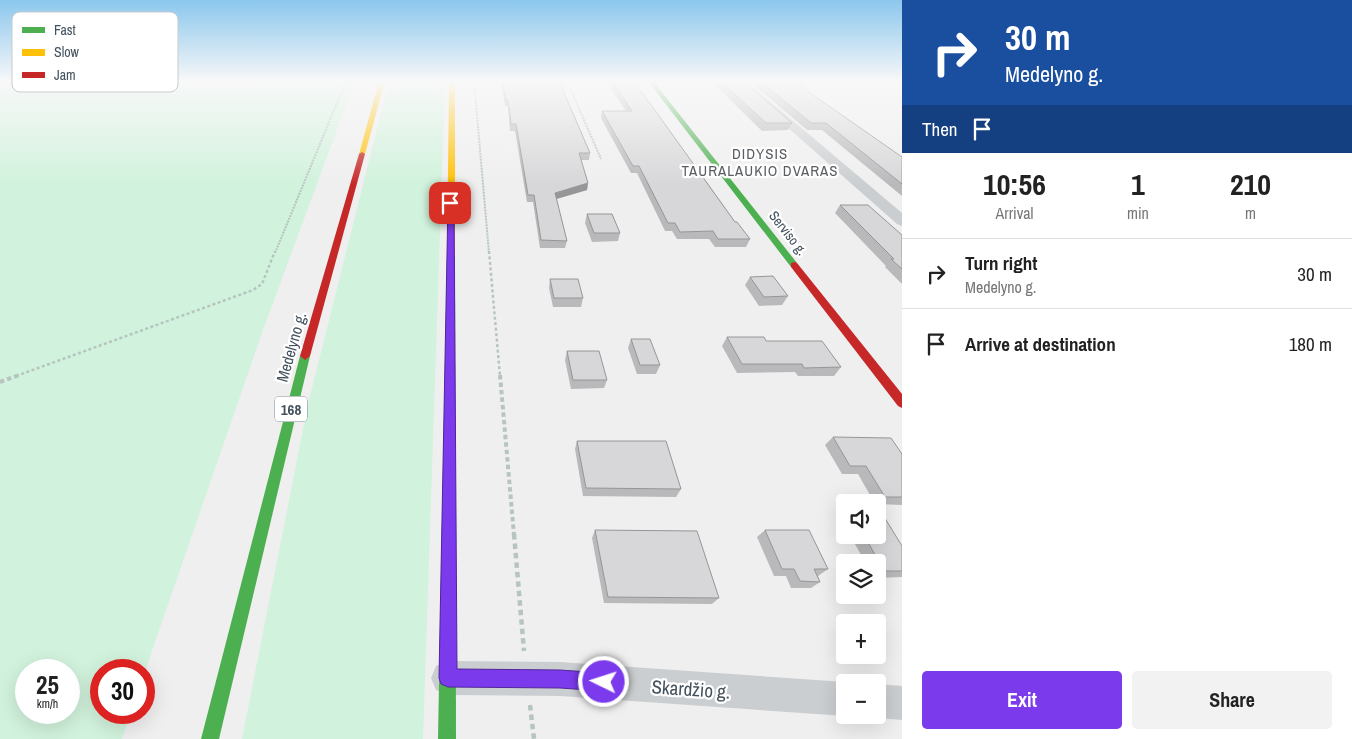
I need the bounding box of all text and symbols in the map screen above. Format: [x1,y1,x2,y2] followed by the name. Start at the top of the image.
[12,12,178,92] legend
[1005,14,1070,61] text: 30 m
[922,20,987,85] icon: right
[54,21,76,39] text: Fast
[54,43,80,61] text: Slow
[1005,59,1103,89] text: Medelyno g.
[54,66,76,84] text: Jam
[968,115,996,143] icon: arrive
[922,116,958,142] text: Then
[681,143,839,181] district label: DIDYSIS TAURALAUKIO DVARAS
[983,164,1046,204] text: 10:56
[1131,164,1145,204] text: 1
[1230,164,1271,204] text: 210
[429,182,471,224] pin
[436,189,464,217] icon: arrive
[996,202,1033,224] text: Arrival
[1127,202,1149,224] text: min
[1245,202,1256,224] text: m
[765,207,811,259] street label: Serviso g.
[965,250,1037,276] text: Turn right
[922,260,950,288] icon: right
[1297,261,1332,287] text: 30 m
[965,276,1036,298] text: Medelyno g.
[271,310,311,384] street label: Medelyno g.
[922,330,950,358] icon: arrive
[965,331,1116,357] text: Arrive at destination
[1289,331,1332,357] text: 180 m
[275,396,307,422] road number: 168
[836,494,886,724] map controls
[836,494,886,544] button: sound
[836,554,886,604] button: layers
[836,614,886,664] button: +
[577,655,629,707] position arrow
[90,659,155,724] speed limit sign: 30
[36,668,59,702] text: 25
[922,671,1122,729] button: Exit
[1132,671,1332,729] button: Share
[651,673,731,705] street label: Skardžio g.
[836,674,886,724] button: −
[37,696,58,712] text: km/h

